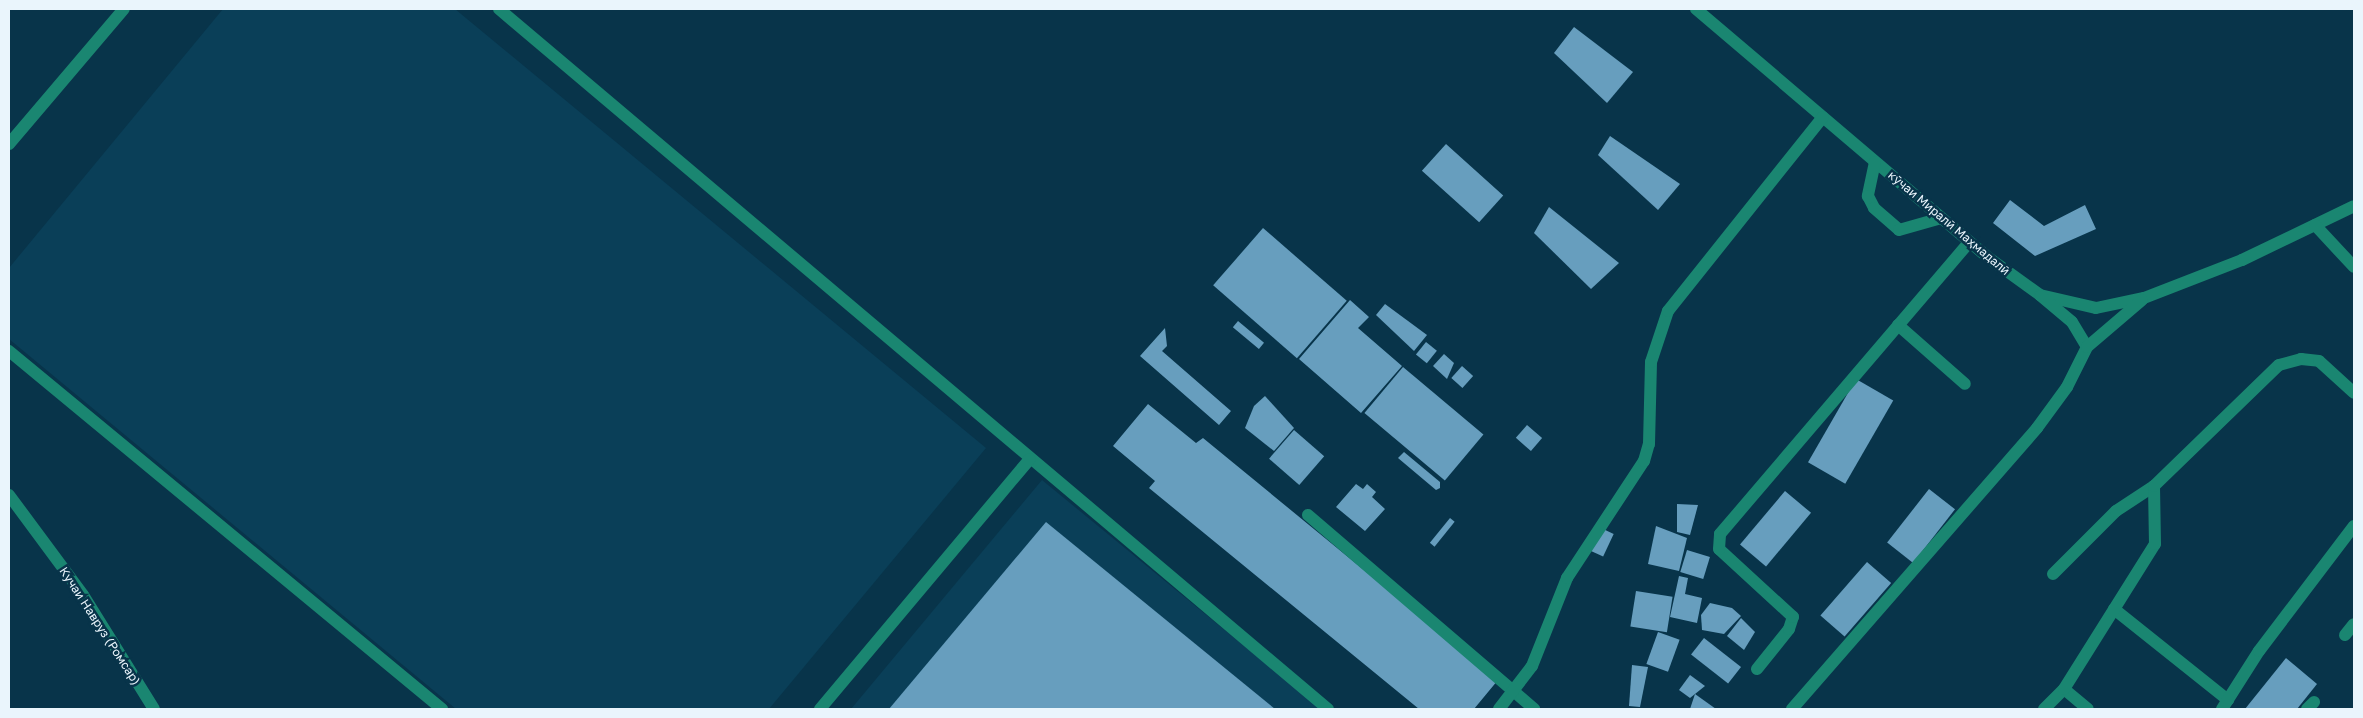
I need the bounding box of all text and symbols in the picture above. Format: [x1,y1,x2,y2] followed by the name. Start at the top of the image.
[1885,168,2013,278] street label: кӯчаи Миралӣ Маҳмадалӣ
[57,564,143,688] street label: Кучаи Навруз (Ромсар)

